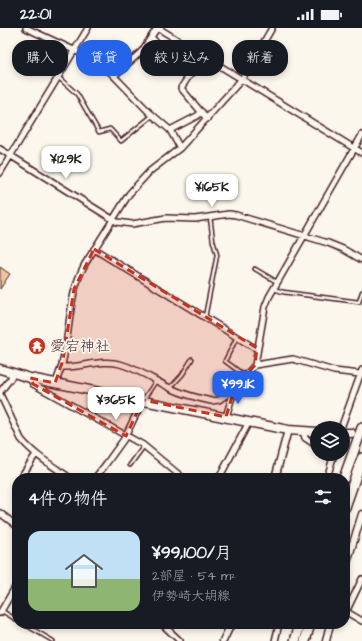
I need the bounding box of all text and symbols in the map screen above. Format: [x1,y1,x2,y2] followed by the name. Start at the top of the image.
[20,4,51,25] text: 22:01
[12,40,68,76] chip: 購入
[76,40,132,76] chip: 賃貸
[140,40,224,76] chip: 絞り込み
[232,40,288,76] chip: 新着
[38,146,94,180] pin: ¥129K
[50,150,82,168] text: ¥129K
[184,174,240,208] pin: ¥165K
[195,178,229,196] text: ¥165K
[27,336,47,356] temple icon: 愛宕神社
[50,336,110,357] place label: 愛宕神社
[205,371,271,405] pin: ¥99.1K
[221,375,255,393] text: ¥99.1K
[88,387,144,421] pin: ¥365K
[97,391,135,409] text: ¥365K
[310,421,350,461] map controls
[310,421,350,461] button: layers
[312,486,334,508] icon: filters
[28,487,108,511] text: 4件の物件
[152,541,232,565] text: ¥99,100/月
[60,547,108,595] icon: home
[152,567,236,585] text: 2部屋 · 54 m²
[152,587,230,605] text: 伊勢崎大胡線

